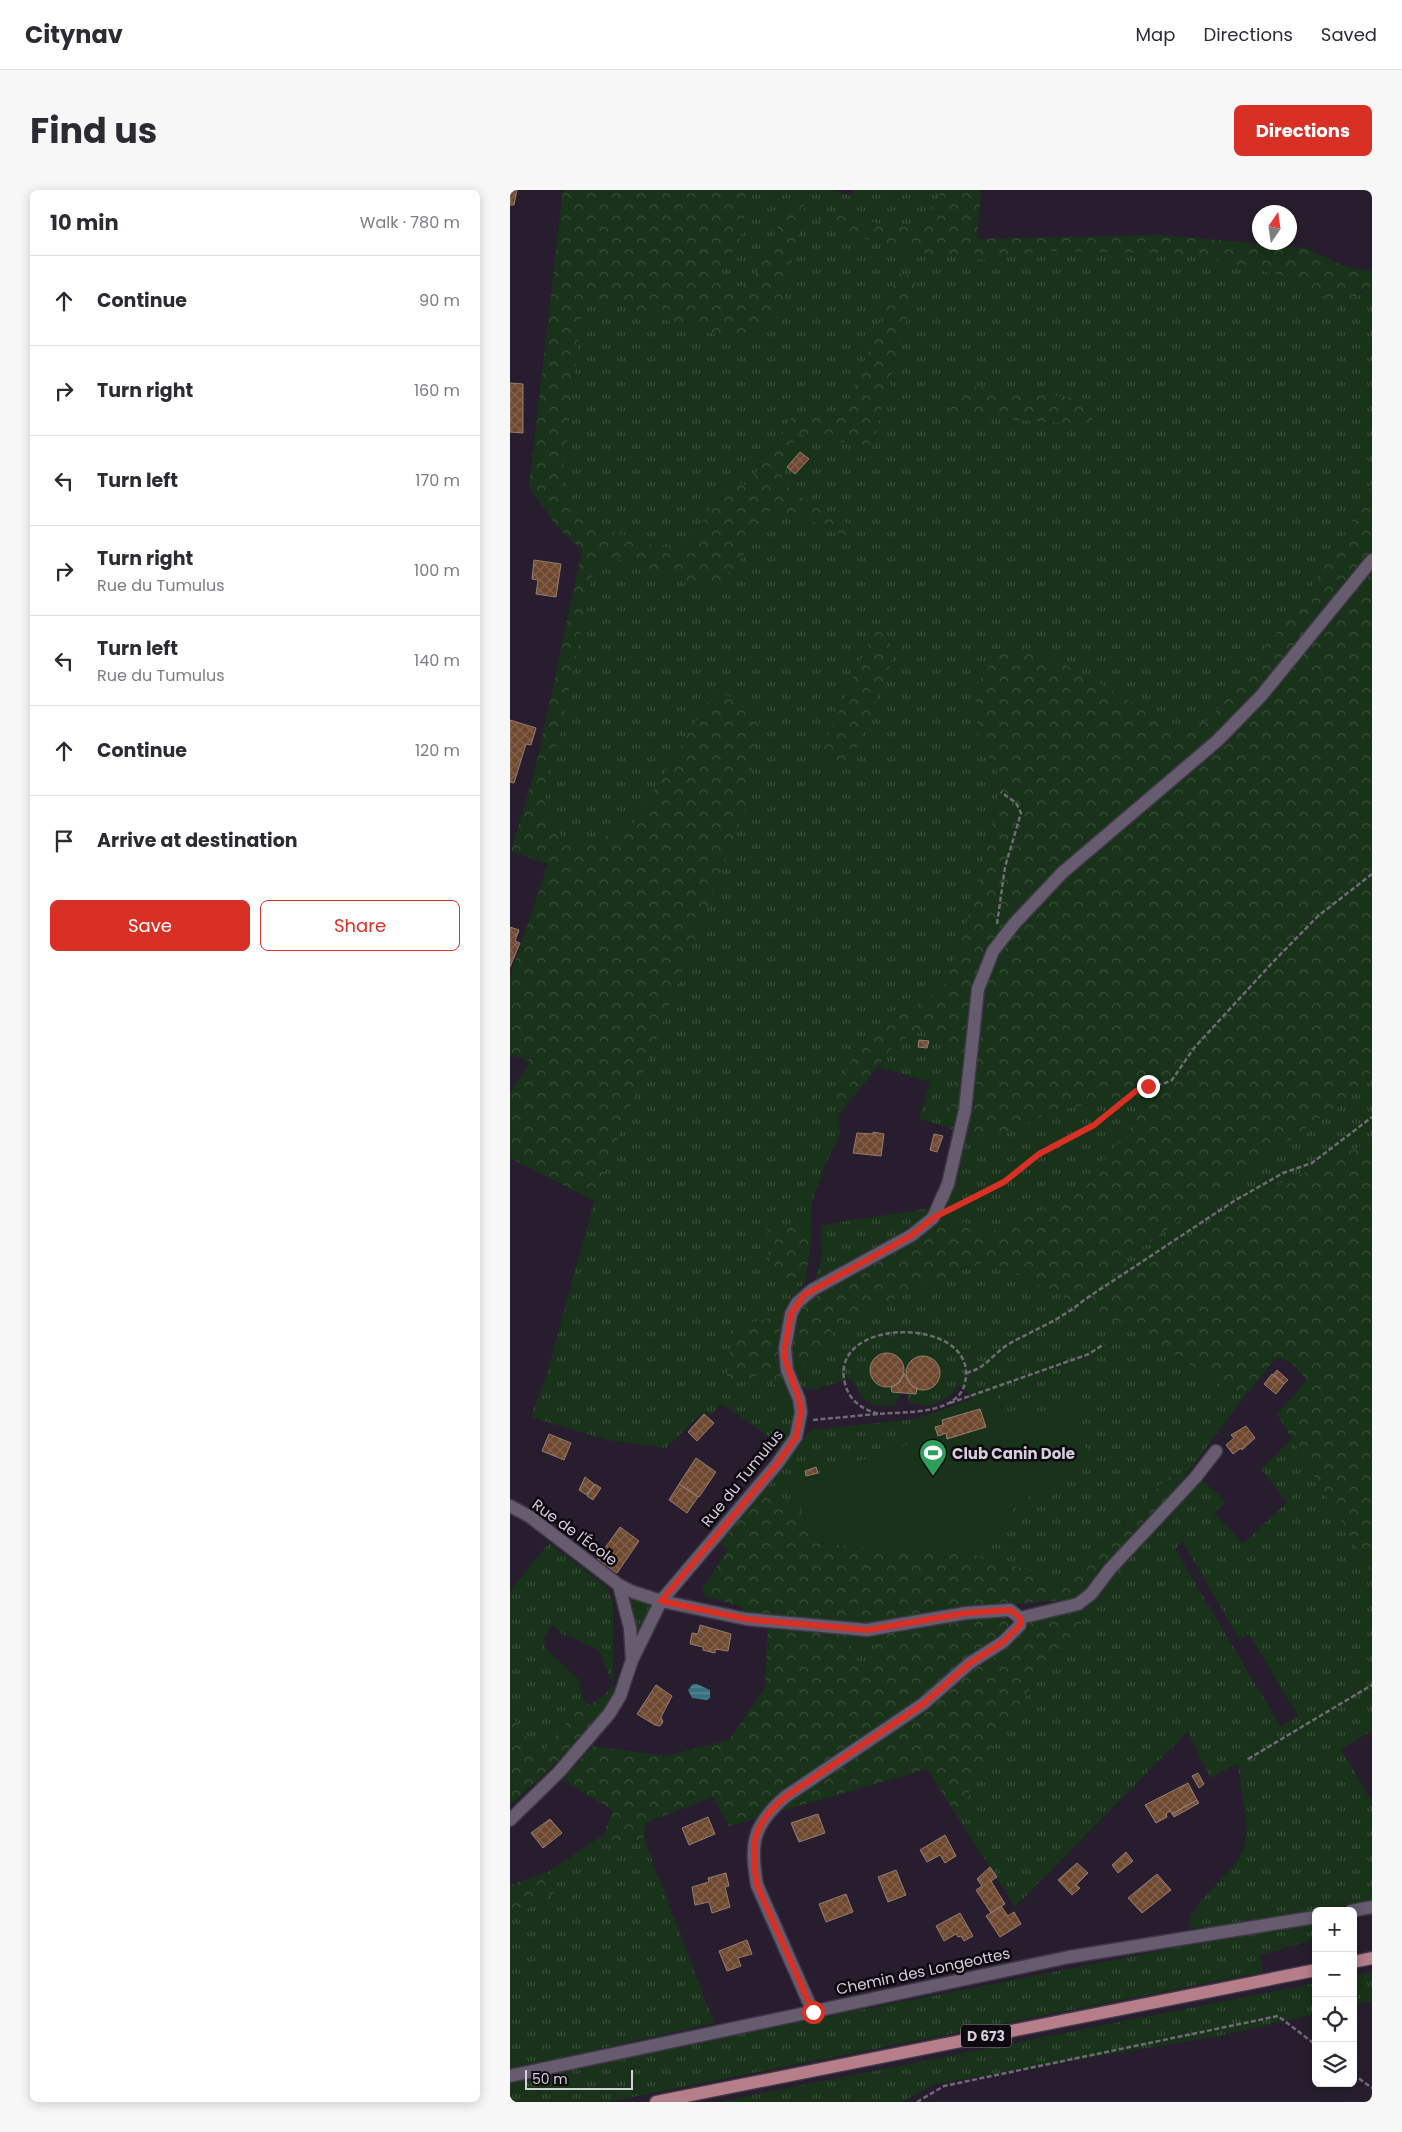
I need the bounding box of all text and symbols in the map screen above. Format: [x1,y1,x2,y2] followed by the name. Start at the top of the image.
[25,18,123,51] text: Citynav
[1136,22,1175,47] text: Map
[1203,22,1293,47] text: Directions
[1321,22,1377,47] text: Saved
[1234,105,1372,156] button: Directions
[30,106,157,155] text: Find us
[1252,205,1297,250] north arrow
[50,208,119,237] text: 10 min
[360,211,460,234] text: Walk · 780 m
[50,287,78,315] icon: ahead
[97,287,187,314] text: Continue
[419,289,460,312] text: 90 m
[50,377,78,405] icon: right
[97,377,193,404] text: Turn right
[414,379,460,402] text: 160 m
[50,467,78,495] icon: left
[97,467,178,494] text: Turn left
[415,469,460,492] text: 170 m
[97,545,193,572] text: Turn right
[50,557,78,585] icon: right
[414,559,460,582] text: 100 m
[97,574,225,597] text: Rue du Tumulus
[97,635,178,662] text: Turn left
[50,647,78,675] icon: left
[414,649,460,672] text: 140 m
[97,664,225,687] text: Rue du Tumulus
[50,737,78,765] icon: ahead
[97,737,187,764] text: Continue
[415,739,460,762] text: 120 m
[50,827,78,855] icon: arrive
[97,827,298,854] text: Arrive at destination
[50,900,250,951] button: Save
[260,900,460,951] button: Share
[1137,1075,1160,1098] route end
[696,1425,788,1531] street label: Rue du Tumulus
[918,1438,948,1477] sports icon: Club Canin Dole
[952,1443,1075,1464] place label: Club Canin Dole
[528,1494,622,1570] street label: Rue de l'École
[1312,1907,1357,2087] map controls
[1312,1907,1357,1952] button: +
[834,1942,1012,2000] street label: Chemin des Longeottes
[1312,1952,1357,1997] button: −
[1312,1997,1357,2042] button: locate
[802,2001,825,2024] route start
[961,2024,1011,2048] road number: D 673
[1312,2042,1357,2087] button: layers
[525,2067,632,2090] scale bar
[532,2069,568,2089] text: 50 m

